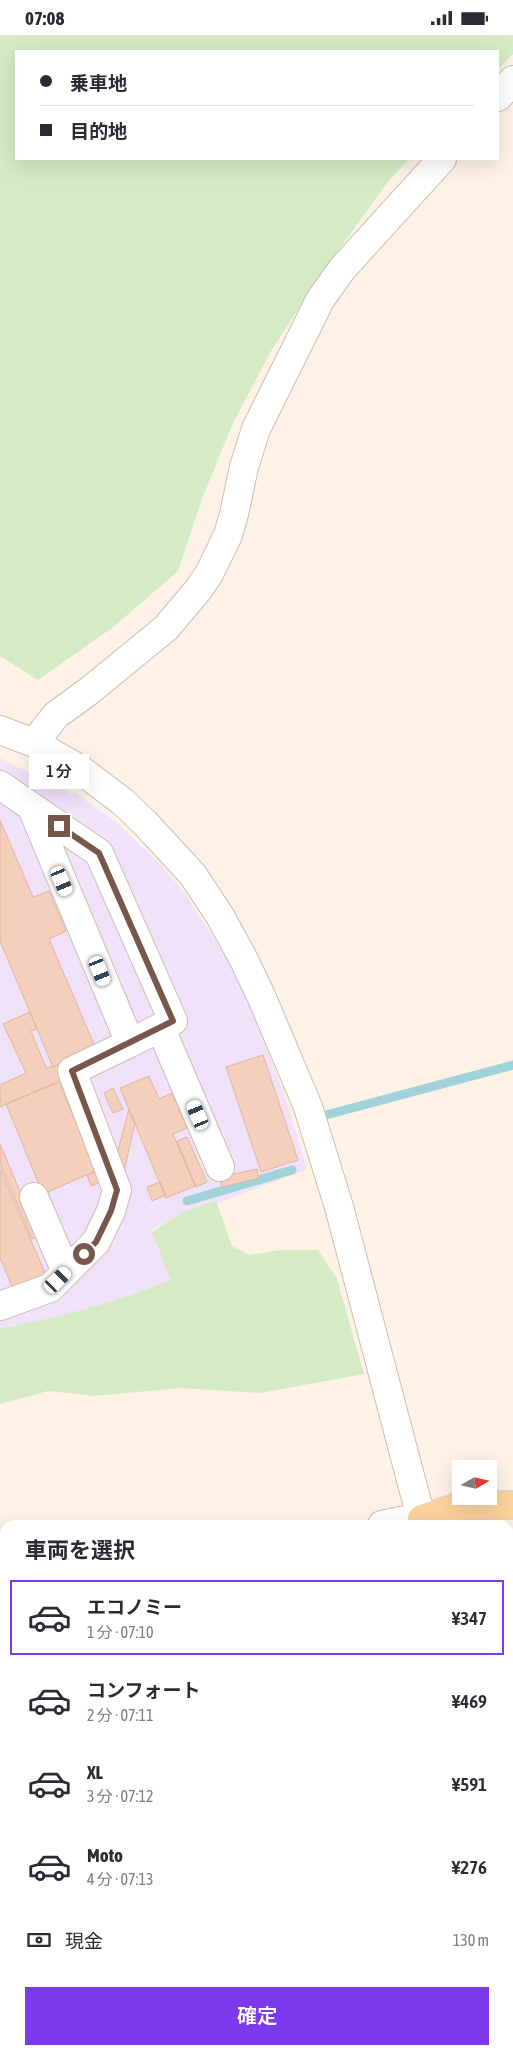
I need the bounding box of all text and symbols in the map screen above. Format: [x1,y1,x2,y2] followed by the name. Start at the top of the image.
[25,7,64,29] text: 07:08
[70,72,127,94] text: 乗車地
[70,120,127,142] text: 目的地
[29,753,89,789] callout: 1 分
[46,762,72,780] text: 1 分
[48,815,70,837] route end
[49,864,74,898] car
[87,954,112,988] car
[185,1098,210,1132] car
[73,1243,95,1265] route start
[41,1264,74,1296] car
[452,1460,498,1505] north arrow
[452,1460,497,1505] map controls
[25,1537,135,1563] text: 車両を選択
[27,1595,72,1640] icon: car
[87,1596,182,1618] text: エコノミー
[452,1607,487,1629] text: ¥347
[87,1623,153,1641] text: 1 分 · 07:10
[27,1678,72,1723] icon: car
[87,1679,200,1701] text: コンフォート
[452,1690,487,1712] text: ¥469
[87,1706,153,1724] text: 2 分 · 07:11
[27,1761,72,1806] icon: car
[87,1761,103,1783] text: XL
[452,1773,487,1795] text: ¥591
[87,1787,153,1805] text: 3 分 · 07:12
[27,1844,72,1889] icon: car
[87,1844,123,1866] text: Moto
[452,1856,487,1878] text: ¥276
[87,1870,153,1888] text: 4 分 · 07:13
[25,1926,53,1954] icon: cash
[65,1930,103,1952] text: 現金
[453,1931,489,1949] text: 130 m
[25,1987,489,2045] button: 確定

